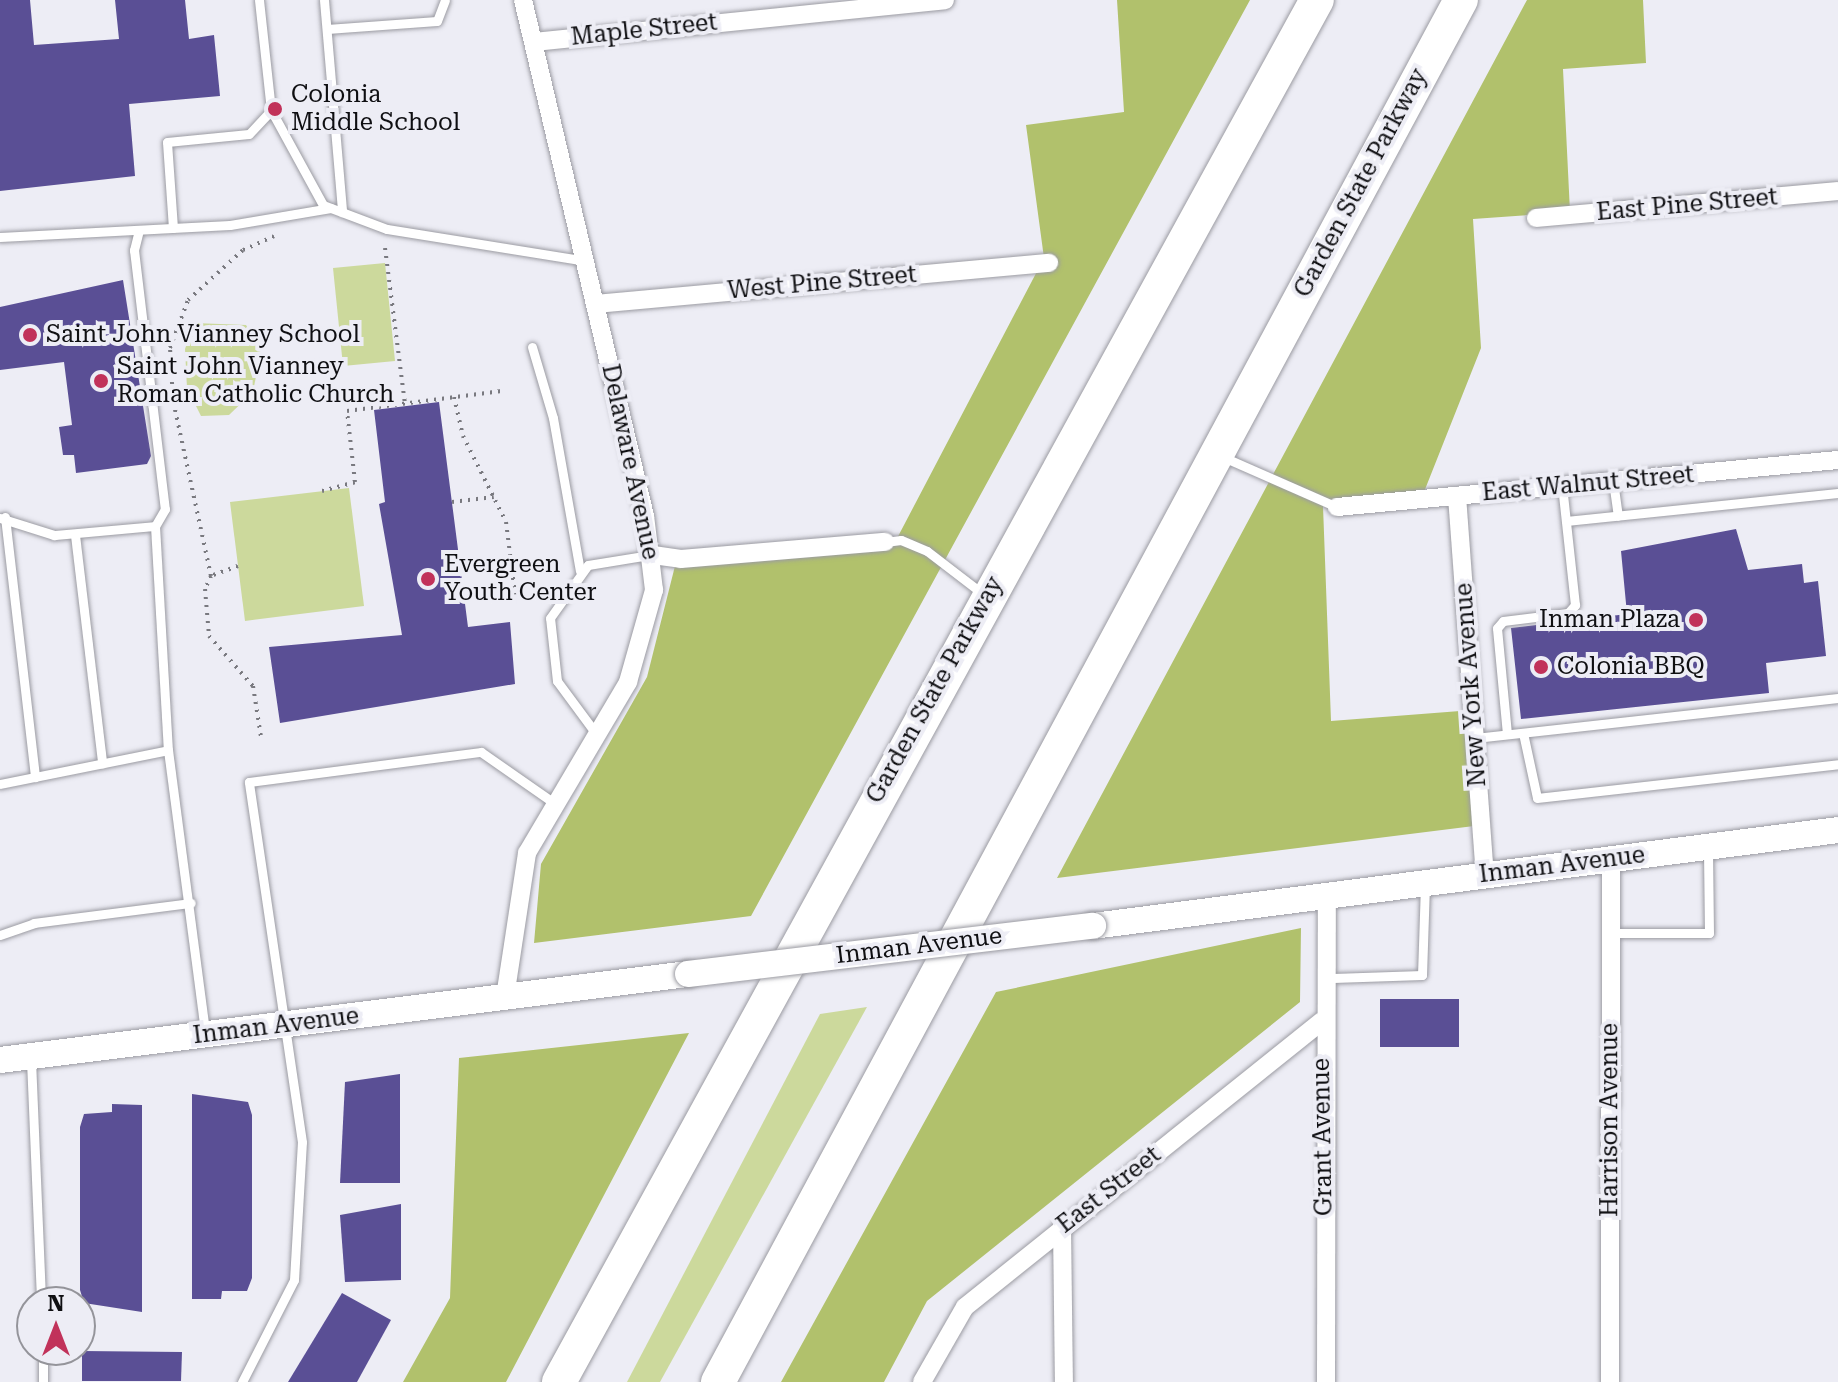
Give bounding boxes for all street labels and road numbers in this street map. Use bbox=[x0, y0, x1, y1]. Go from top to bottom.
street label: Maple Street bbox=[569, 8, 719, 52]
street label: Garden State Parkway bbox=[1288, 64, 1434, 302]
street label: East Pine Street bbox=[1595, 183, 1779, 227]
street label: West Pine Street bbox=[726, 260, 918, 306]
street label: Delaware Avenue bbox=[595, 362, 665, 562]
street label: East Walnut Street bbox=[1481, 460, 1695, 508]
street label: Garden State Parkway bbox=[861, 572, 1009, 808]
street label: New York Avenue bbox=[1450, 582, 1492, 788]
street label: Inman Avenue bbox=[1477, 841, 1647, 889]
street label: Inman Avenue bbox=[834, 922, 1004, 970]
street label: Inman Avenue bbox=[191, 1002, 361, 1050]
street label: Harrison Avenue bbox=[1596, 1023, 1624, 1217]
street label: Grant Avenue bbox=[1307, 1058, 1339, 1216]
street label: East Street bbox=[1051, 1141, 1167, 1239]

